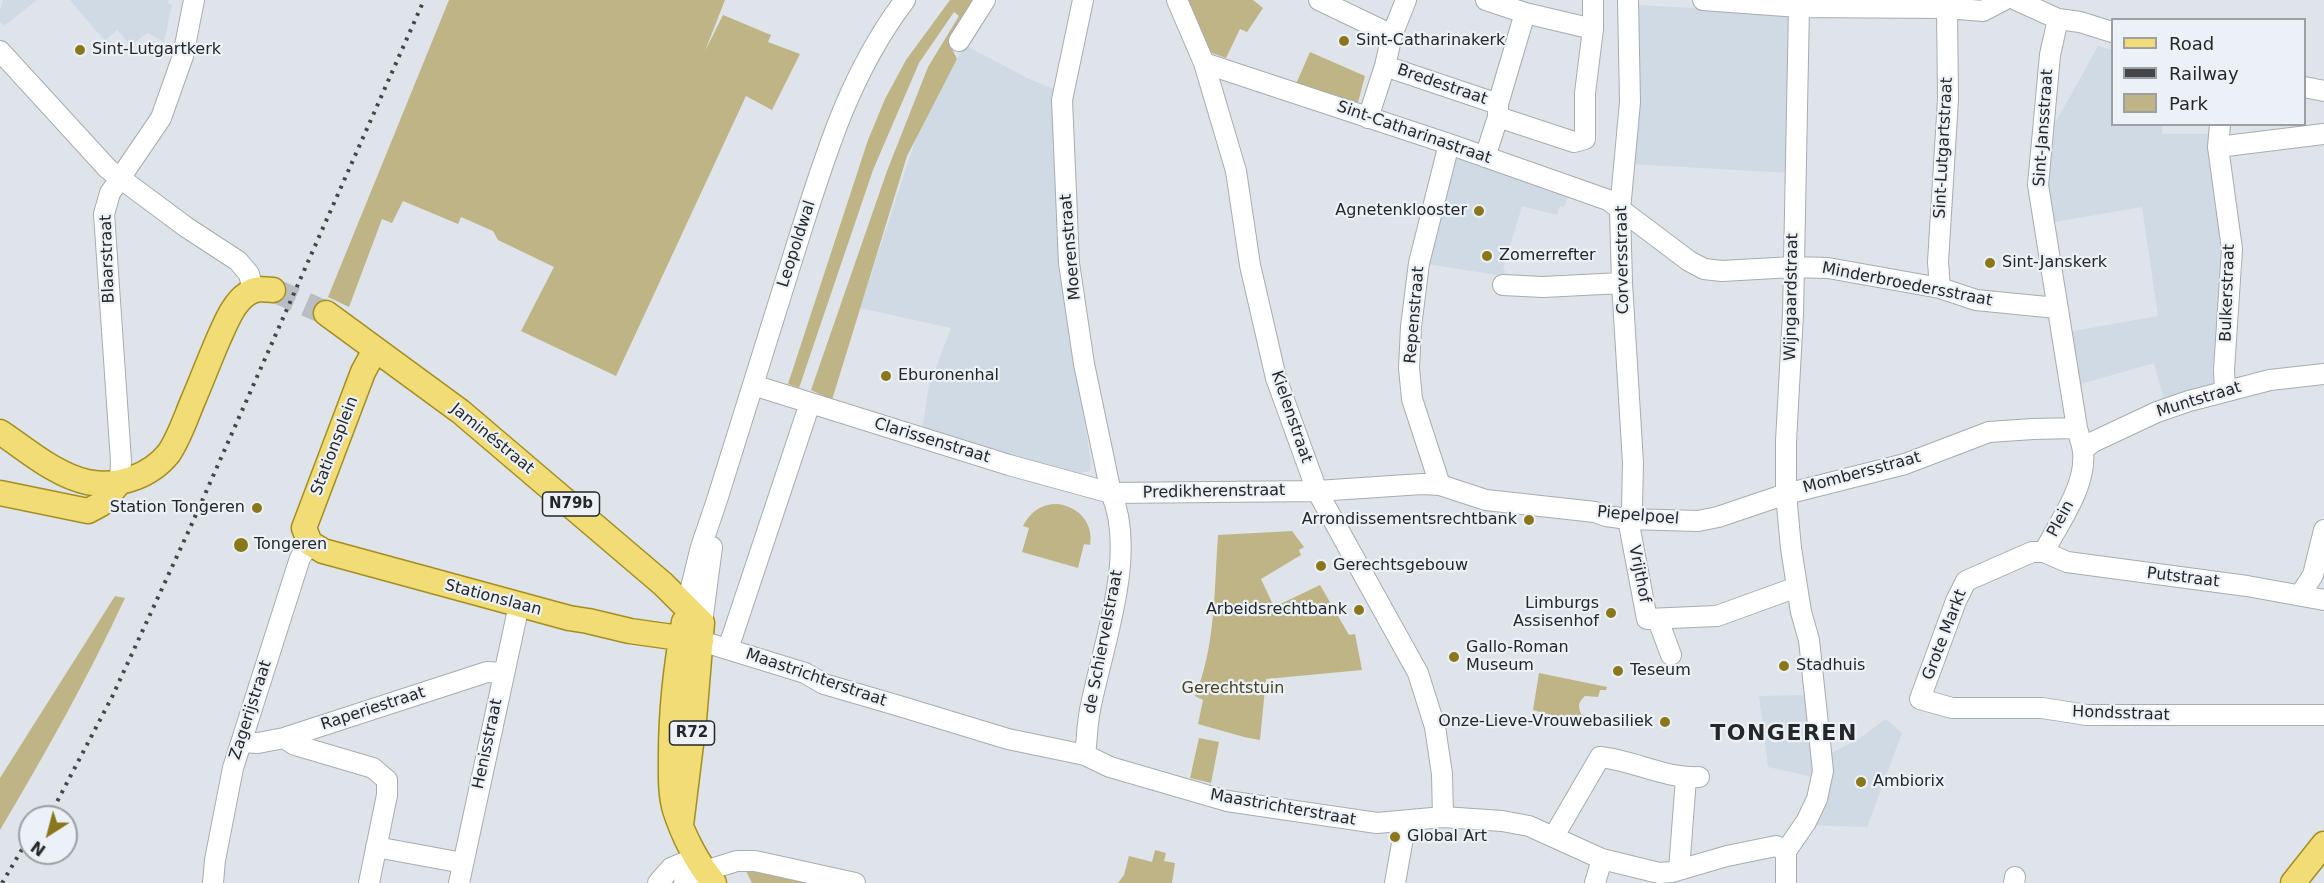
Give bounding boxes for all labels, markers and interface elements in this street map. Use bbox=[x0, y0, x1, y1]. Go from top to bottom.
legend bbox=[2111, 18, 2306, 126]
place label: Sint-Catharinakerk bbox=[1356, 31, 1505, 51]
text: Road bbox=[2169, 33, 2214, 54]
marker: Sint-Catharinakerk bbox=[1337, 34, 1351, 48]
place label: Sint-Lutgartkerk bbox=[92, 40, 221, 60]
marker: Sint-Lutgartkerk bbox=[73, 43, 87, 57]
street label: Bredestraat bbox=[1394, 61, 1490, 109]
text: Railway bbox=[2169, 63, 2239, 84]
street label: Sint-Jansstraat bbox=[2030, 69, 2058, 187]
street label: Sint-Lutgartstraat bbox=[1931, 77, 1957, 219]
text: Park bbox=[2169, 93, 2208, 114]
street label: Sint-Catharinastraat bbox=[1334, 98, 1494, 168]
street label: Moerenstraat bbox=[1057, 193, 1085, 301]
street label: Leopoldwal bbox=[774, 198, 820, 290]
place label: Agnetenklooster bbox=[1335, 201, 1467, 221]
marker: Agnetenklooster bbox=[1472, 204, 1486, 218]
street label: Corversstraat bbox=[1612, 205, 1634, 315]
street label: Blaarstraat bbox=[97, 214, 119, 304]
street label: Wijngaardstraat bbox=[1781, 233, 1803, 361]
street label: Bulkerstraat bbox=[2217, 244, 2239, 342]
place label: Zomerrefter bbox=[1499, 246, 1596, 266]
marker: Zomerrefter bbox=[1480, 249, 1494, 263]
place label: Sint-Janskerk bbox=[2002, 253, 2107, 273]
marker: Sint-Janskerk bbox=[1983, 256, 1997, 270]
street label: Minderbroedersstraat bbox=[1820, 259, 1994, 311]
street label: Repenstraat bbox=[1401, 266, 1429, 364]
place label: Eburonenhal bbox=[898, 366, 999, 386]
street label: Kielenstraat bbox=[1266, 368, 1316, 466]
marker: Eburonenhal bbox=[879, 369, 893, 383]
street label: Muntstraat bbox=[2154, 378, 2244, 422]
street label: Stationsplein bbox=[307, 394, 363, 498]
street label: Jaminéstraat bbox=[446, 400, 538, 478]
street label: Clarissenstraat bbox=[872, 414, 992, 468]
street label: Mombersstraat bbox=[1801, 448, 1923, 498]
street label: Predikherenstraat bbox=[1143, 481, 1285, 503]
road number: N79b bbox=[542, 492, 600, 516]
street label: Plein bbox=[2043, 497, 2079, 541]
place label: Station Tongeren bbox=[110, 498, 245, 518]
marker: Station Tongeren bbox=[250, 501, 264, 515]
street label: Piepelpoel bbox=[1596, 503, 1680, 529]
place label: Arrondissementsrechtbank bbox=[1302, 510, 1517, 530]
marker: Arrondissementsrechtbank bbox=[1522, 513, 1536, 527]
place label: Tongeren bbox=[254, 535, 327, 555]
marker: Tongeren bbox=[232, 536, 250, 554]
street label: Vrijthof bbox=[1624, 544, 1654, 604]
place label: Gerechtsgebouw bbox=[1333, 556, 1468, 576]
marker: Gerechtsgebouw bbox=[1314, 559, 1328, 573]
street label: Putstraat bbox=[2146, 564, 2220, 592]
street label: de Schiervelstraat bbox=[1081, 569, 1127, 715]
street label: Stationslaan bbox=[443, 576, 543, 620]
street label: Grote Markt bbox=[1919, 587, 1971, 683]
place label: Limburgs Assisenhof bbox=[1513, 594, 1599, 632]
place label: Arbeidsrechtbank bbox=[1206, 600, 1347, 620]
marker: Arbeidsrechtbank bbox=[1352, 603, 1366, 617]
marker: Limburgs Assisenhof bbox=[1604, 606, 1618, 620]
place label: Gallo-Roman Museum bbox=[1466, 638, 1569, 676]
street label: Maastrichterstraat bbox=[743, 645, 889, 711]
marker: Gallo-Roman Museum bbox=[1447, 650, 1461, 664]
place label: Stadhuis bbox=[1796, 656, 1865, 676]
street label: Zagerijstraat bbox=[226, 658, 276, 762]
marker: Stadhuis bbox=[1777, 659, 1791, 673]
place label: Teseum bbox=[1630, 661, 1691, 681]
marker: Teseum bbox=[1611, 664, 1625, 678]
park label: Gerechtstuin bbox=[1182, 679, 1284, 699]
street label: Raperiestraat bbox=[318, 683, 428, 735]
street label: Henisstraat bbox=[469, 697, 507, 791]
street label: Hondsstraat bbox=[2072, 703, 2170, 725]
place label: Onze-Lieve-Vrouwebasiliek bbox=[1438, 712, 1653, 732]
marker: Onze-Lieve-Vrouwebasiliek bbox=[1658, 715, 1672, 729]
road number: R72 bbox=[670, 721, 714, 745]
district label: TONGEREN bbox=[1710, 721, 1858, 747]
place label: Ambiorix bbox=[1873, 772, 1944, 792]
marker: Ambiorix bbox=[1854, 775, 1868, 789]
street label: Maastrichterstraat bbox=[1209, 786, 1357, 830]
north arrow bbox=[18, 805, 78, 865]
place label: Global Art bbox=[1407, 827, 1487, 847]
marker: Global Art bbox=[1388, 830, 1402, 844]
text: N bbox=[27, 837, 49, 860]

